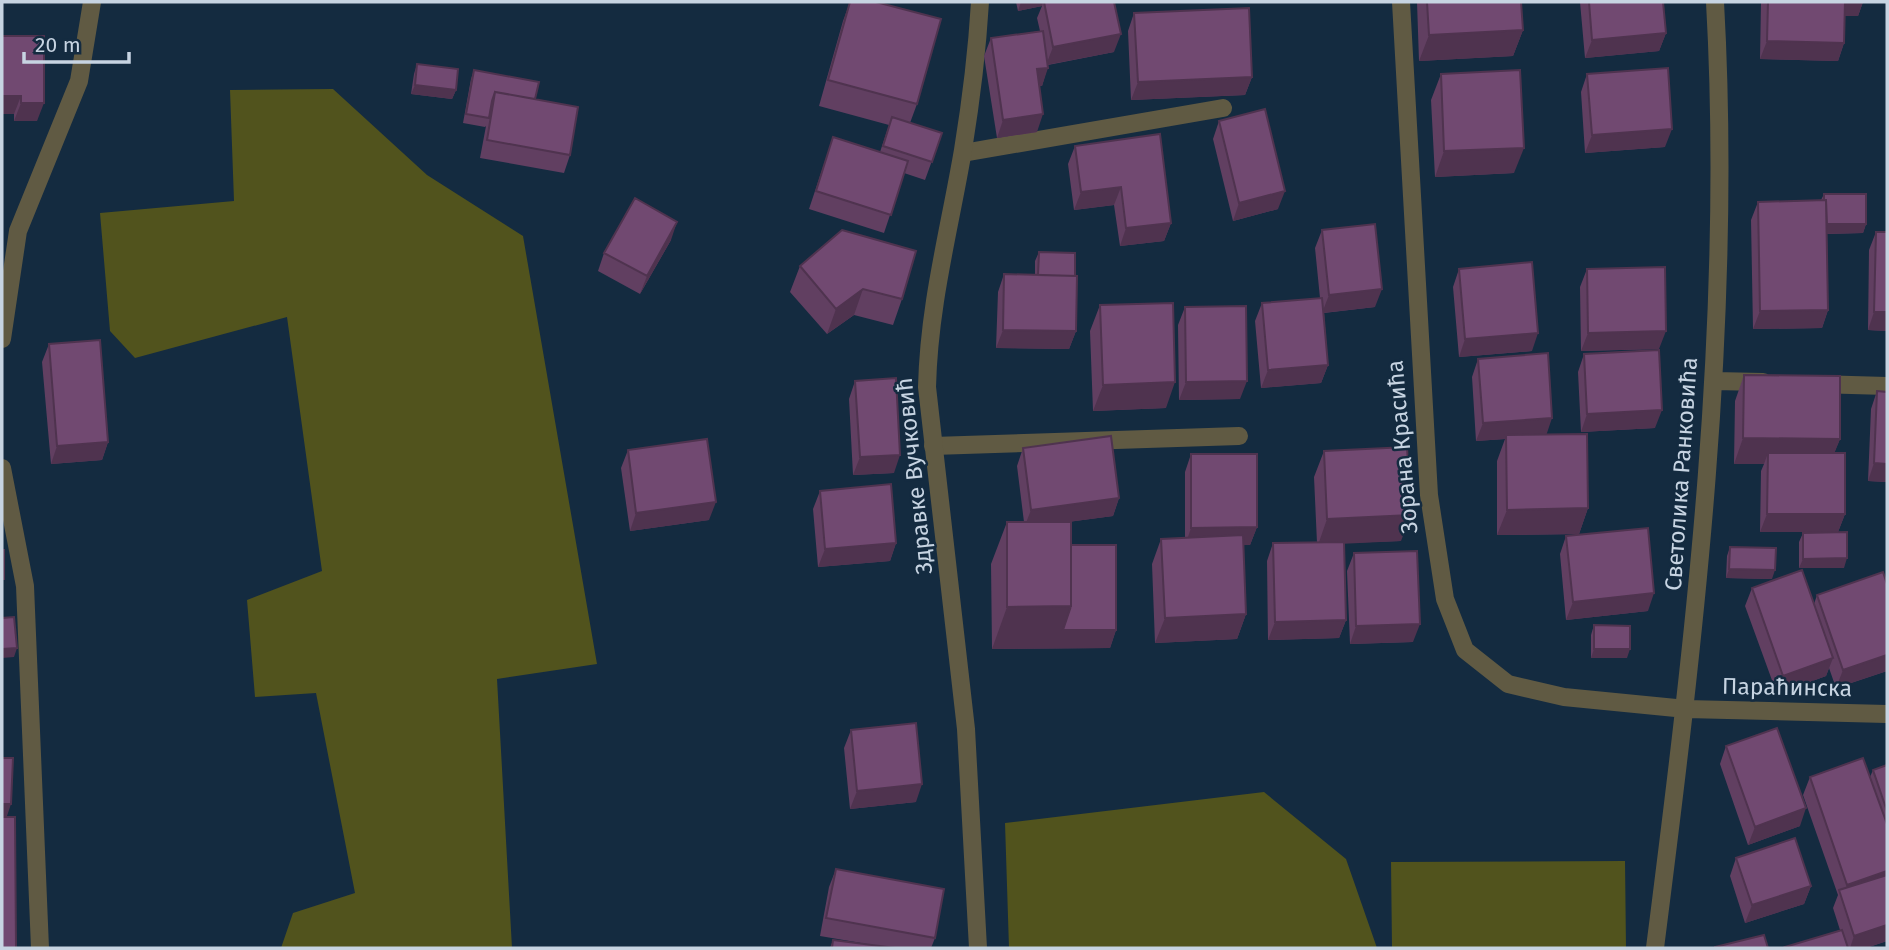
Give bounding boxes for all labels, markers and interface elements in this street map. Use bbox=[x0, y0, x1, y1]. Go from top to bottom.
scale bar bbox=[24, 21, 130, 65]
text: 20 m bbox=[35, 32, 81, 58]
street label: Светолика Ранковића bbox=[1659, 356, 1703, 592]
street label: Зорана Красића bbox=[1380, 359, 1424, 535]
street label: Здравке Вучковић bbox=[890, 376, 938, 576]
street label: Параћинска bbox=[1722, 672, 1852, 702]

